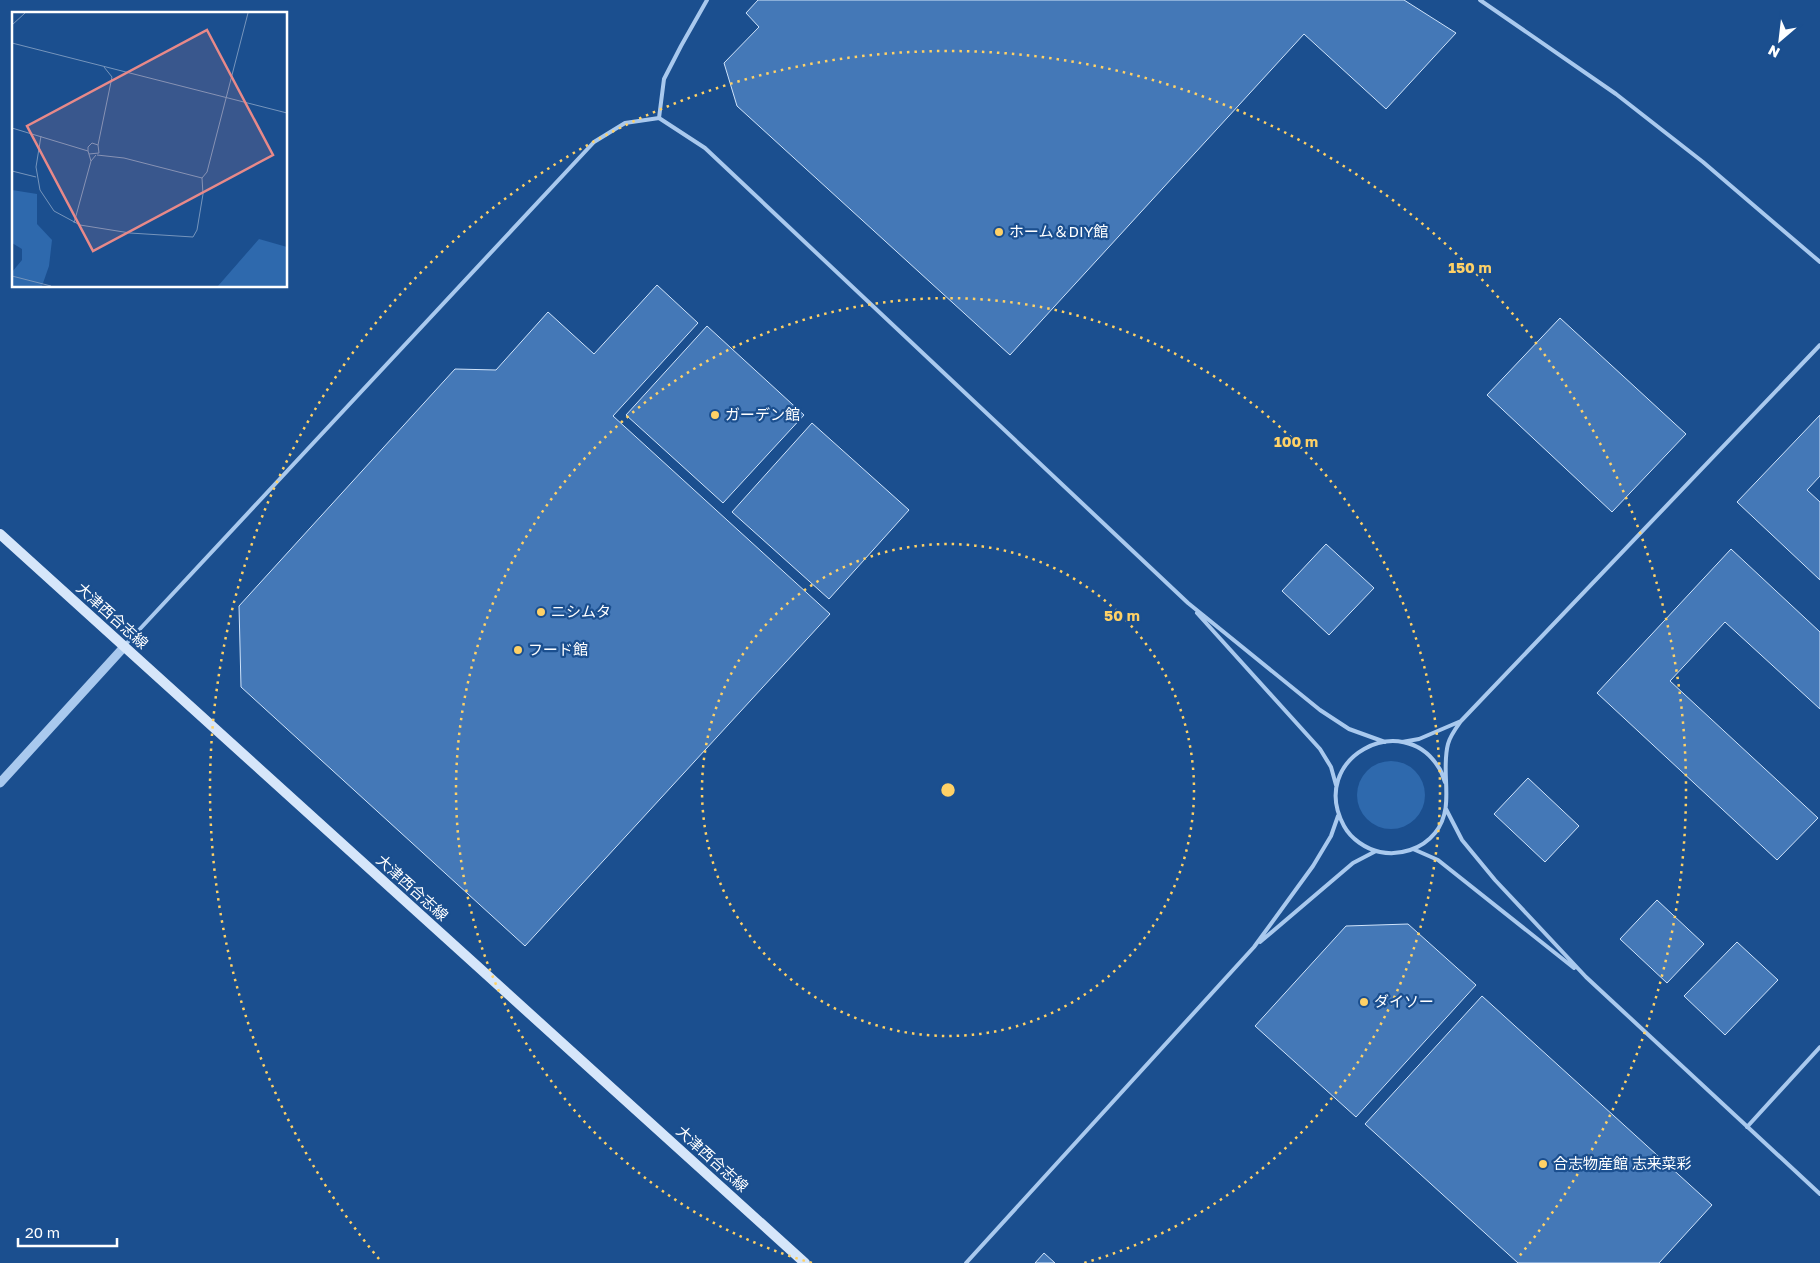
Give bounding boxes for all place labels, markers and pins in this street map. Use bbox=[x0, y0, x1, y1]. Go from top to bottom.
place label: ホーム＆DIY館 bbox=[1009, 222, 1108, 240]
marker: ホーム＆DIY館 bbox=[993, 226, 1005, 238]
place label: ガーデン館 bbox=[725, 405, 800, 423]
marker: ガーデン館 bbox=[709, 409, 721, 421]
place label: ニシムタ bbox=[551, 602, 611, 620]
marker: ニシムタ bbox=[535, 606, 547, 618]
place label: フード館 bbox=[528, 640, 588, 658]
marker: フード館 bbox=[512, 644, 524, 656]
centre of rings bbox=[939, 781, 957, 799]
place label: ダイソー bbox=[1374, 992, 1434, 1010]
marker: ダイソー bbox=[1358, 996, 1370, 1008]
place label: 合志物産館 志来菜彩 bbox=[1553, 1154, 1692, 1172]
marker: 合志物産館 志来菜彩 bbox=[1537, 1158, 1549, 1170]

